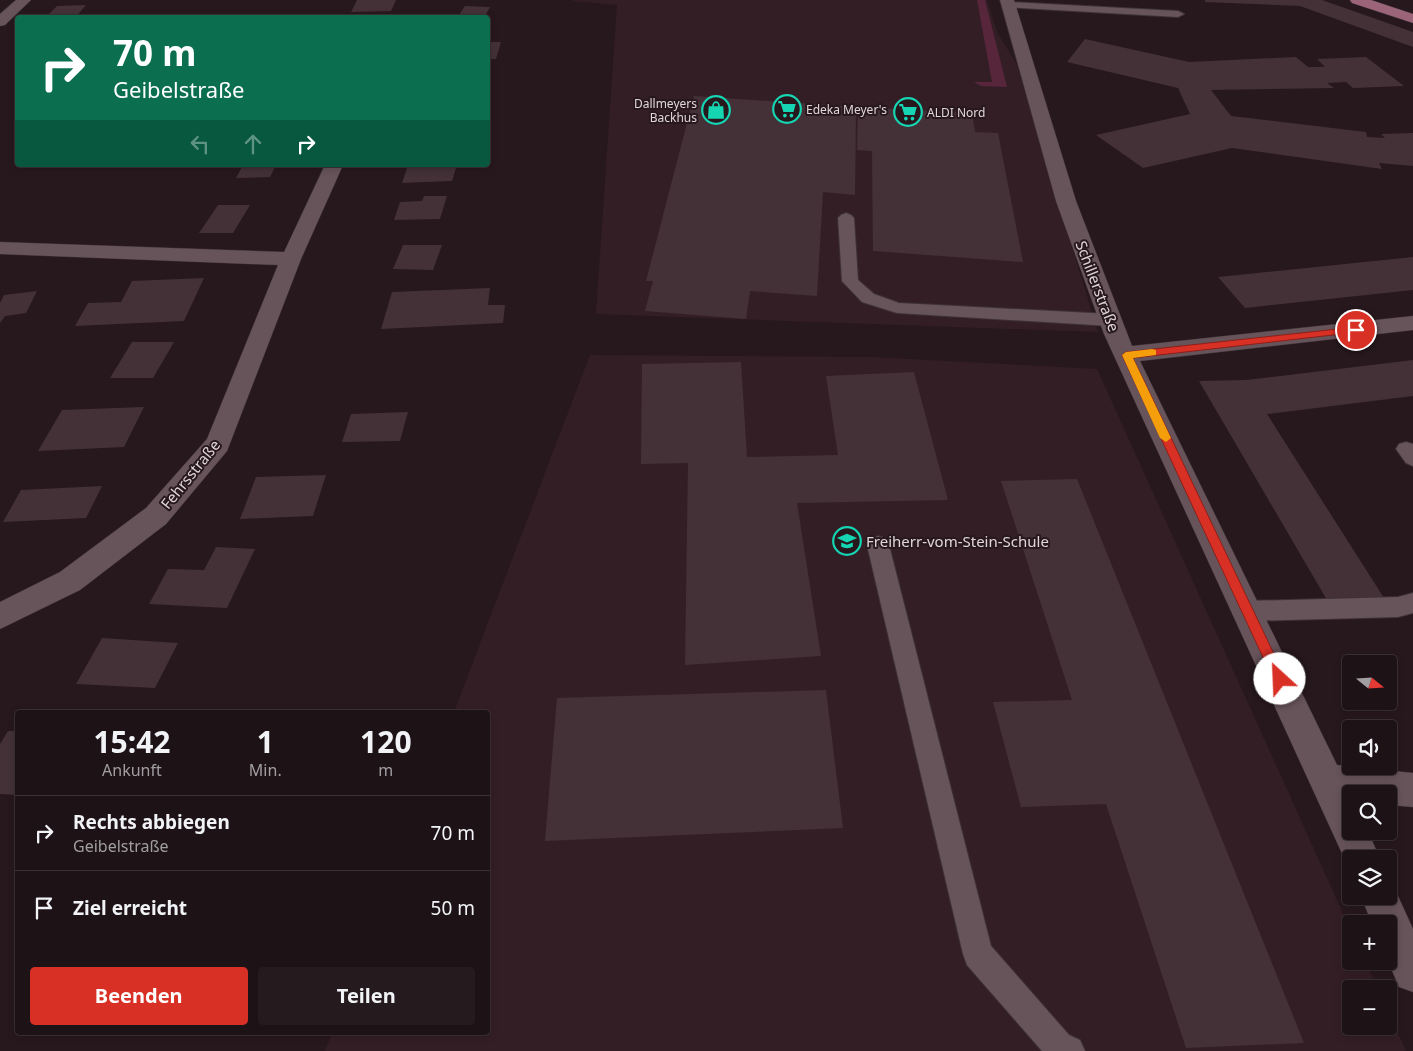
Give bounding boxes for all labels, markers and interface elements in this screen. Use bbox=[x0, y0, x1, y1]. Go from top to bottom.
text: 70 m bbox=[113, 29, 196, 76]
icon: right bbox=[30, 35, 95, 100]
text: Geibelstraße bbox=[113, 74, 244, 104]
supermarket icon: Edeka Meyer's bbox=[772, 94, 802, 124]
place label: Dallmeyers Backhus bbox=[634, 95, 697, 126]
shop icon: Dallmeyers Backhus bbox=[701, 95, 731, 125]
supermarket icon: ALDI Nord bbox=[893, 97, 923, 127]
place label: Edeka Meyer's bbox=[806, 101, 887, 118]
place label: ALDI Nord bbox=[927, 104, 985, 121]
icon: left bbox=[186, 130, 214, 158]
icon: ahead bbox=[239, 130, 267, 158]
icon: right bbox=[292, 130, 320, 158]
street label: Schillerstraße bbox=[1071, 238, 1125, 334]
pin bbox=[1335, 309, 1377, 351]
icon: arrive bbox=[1342, 316, 1370, 344]
street label: Fehrsstraße bbox=[156, 435, 224, 513]
school or university icon: Freiherr-vom-Stein-Schule bbox=[832, 526, 862, 556]
place label: Freiherr-vom-Stein-Schule bbox=[866, 531, 1049, 551]
position arrow bbox=[1253, 652, 1305, 704]
north arrow bbox=[1342, 655, 1398, 710]
map controls bbox=[1342, 655, 1397, 1035]
button: sound bbox=[1342, 720, 1397, 775]
text: 15:42 bbox=[93, 721, 170, 762]
text: 1 bbox=[257, 721, 274, 762]
text: 120 bbox=[360, 721, 412, 762]
text: Ankunft bbox=[102, 759, 162, 781]
text: Min. bbox=[249, 759, 282, 781]
text: m bbox=[378, 759, 393, 781]
button: search bbox=[1342, 785, 1397, 840]
text: Rechts abbiegen bbox=[73, 809, 230, 835]
icon: right bbox=[30, 819, 58, 847]
text: 70 m bbox=[431, 820, 475, 846]
text: Geibelstraße bbox=[73, 835, 169, 857]
button: layers bbox=[1342, 850, 1397, 905]
icon: arrive bbox=[30, 894, 58, 922]
text: Ziel erreicht bbox=[73, 895, 187, 921]
text: 50 m bbox=[431, 895, 475, 921]
button: + bbox=[1342, 915, 1397, 970]
button: Beenden bbox=[30, 967, 248, 1025]
button: Teilen bbox=[258, 967, 475, 1025]
button: − bbox=[1342, 980, 1397, 1035]

